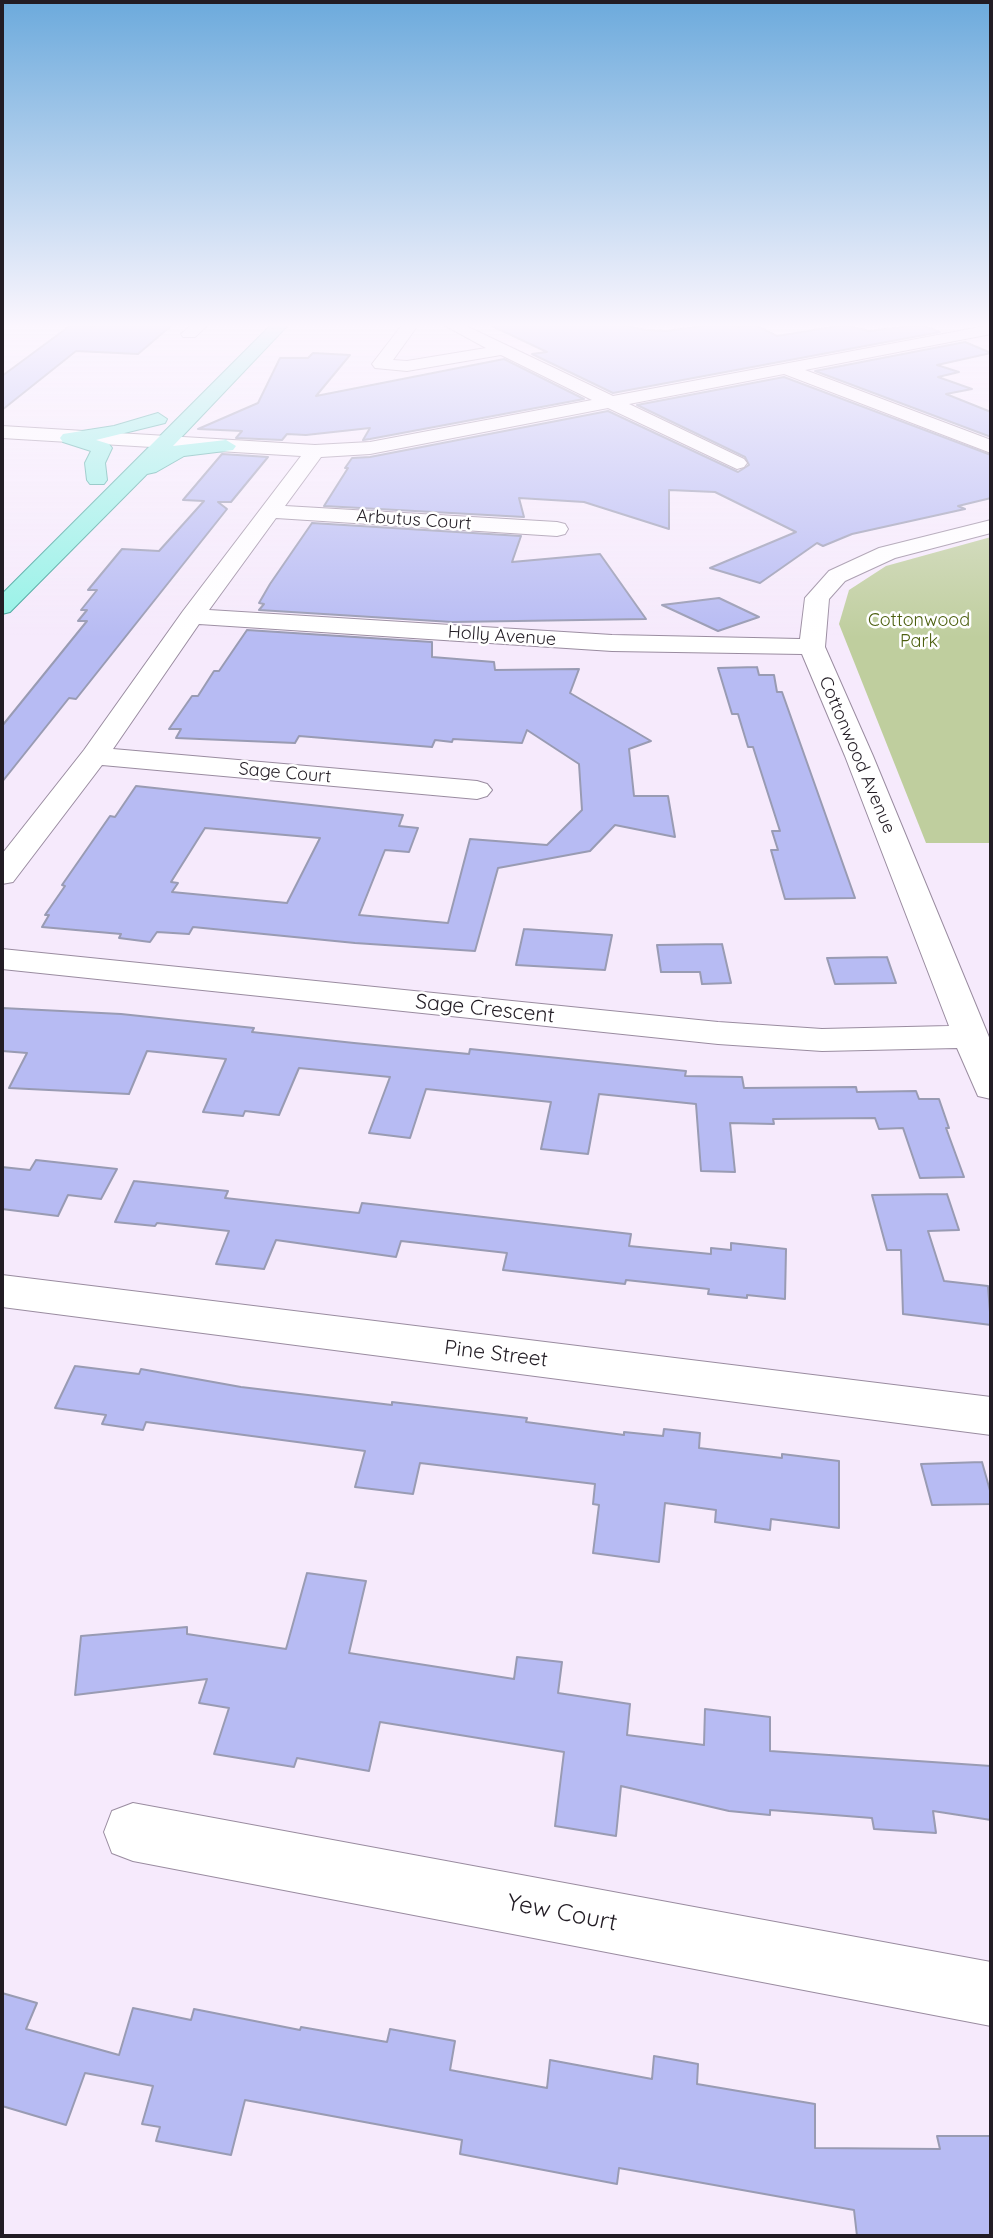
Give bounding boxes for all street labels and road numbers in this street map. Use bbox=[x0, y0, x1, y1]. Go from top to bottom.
street label: Arbutus Court bbox=[356, 505, 472, 535]
street label: Holly Avenue bbox=[447, 621, 557, 651]
street label: Cottonwood Avenue bbox=[814, 673, 900, 837]
street label: Sage Court bbox=[238, 758, 332, 788]
street label: Sage Crescent bbox=[414, 989, 556, 1029]
street label: Pine Street bbox=[443, 1335, 549, 1373]
street label: Yew Court bbox=[504, 1888, 620, 1938]

